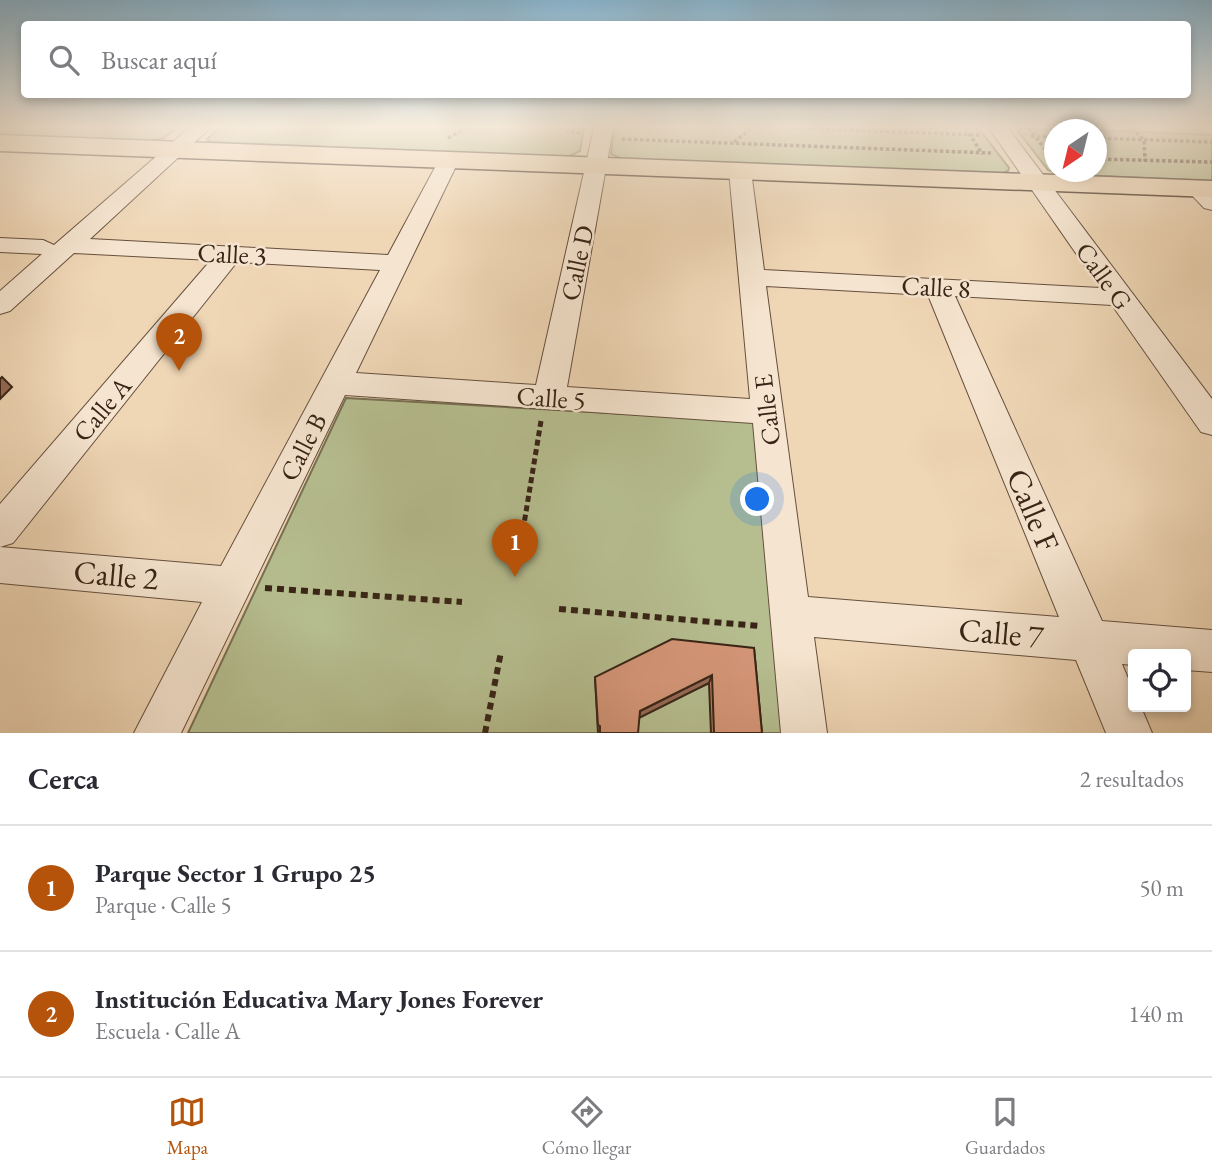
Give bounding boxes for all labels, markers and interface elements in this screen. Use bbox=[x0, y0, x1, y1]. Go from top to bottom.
search box bbox=[21, 21, 1191, 98]
icon: search bbox=[45, 41, 83, 79]
text: Buscar aquí bbox=[101, 43, 217, 77]
north arrow bbox=[1044, 119, 1107, 182]
street label: Calle D bbox=[552, 222, 602, 304]
street label: Calle 3 bbox=[197, 235, 267, 273]
street label: Calle G bbox=[1068, 235, 1140, 317]
street label: Calle 8 bbox=[901, 268, 971, 306]
pin: 2 bbox=[156, 313, 202, 371]
street label: Calle A bbox=[65, 369, 140, 449]
street label: Calle E bbox=[746, 372, 788, 447]
street label: Calle 5 bbox=[515, 379, 587, 417]
street label: Calle B bbox=[272, 407, 334, 487]
street label: Calle F bbox=[997, 462, 1069, 558]
your location bbox=[740, 482, 774, 516]
pin: 1 bbox=[492, 519, 538, 577]
street label: Calle 2 bbox=[72, 550, 161, 600]
street label: Calle 7 bbox=[957, 608, 1046, 658]
map controls bbox=[1128, 649, 1191, 712]
button: locate bbox=[1128, 649, 1191, 712]
text: Cerca bbox=[28, 759, 99, 798]
text: 2 resultados bbox=[1080, 764, 1184, 794]
text: Parque Sector 1 Grupo 25 bbox=[95, 856, 376, 890]
text: 1 bbox=[45, 873, 57, 903]
text: 50 m bbox=[1139, 873, 1184, 903]
text: Parque · Calle 5 bbox=[95, 890, 231, 920]
text: Institución Educativa Mary Jones Forever bbox=[95, 982, 543, 1016]
text: 2 bbox=[45, 999, 57, 1029]
text: 140 m bbox=[1128, 999, 1184, 1029]
text: Escuela · Calle A bbox=[95, 1016, 240, 1046]
tab: Mapa bbox=[167, 1093, 208, 1160]
tab: Cómo llegar bbox=[542, 1093, 631, 1160]
tab: Guardados bbox=[965, 1093, 1045, 1160]

